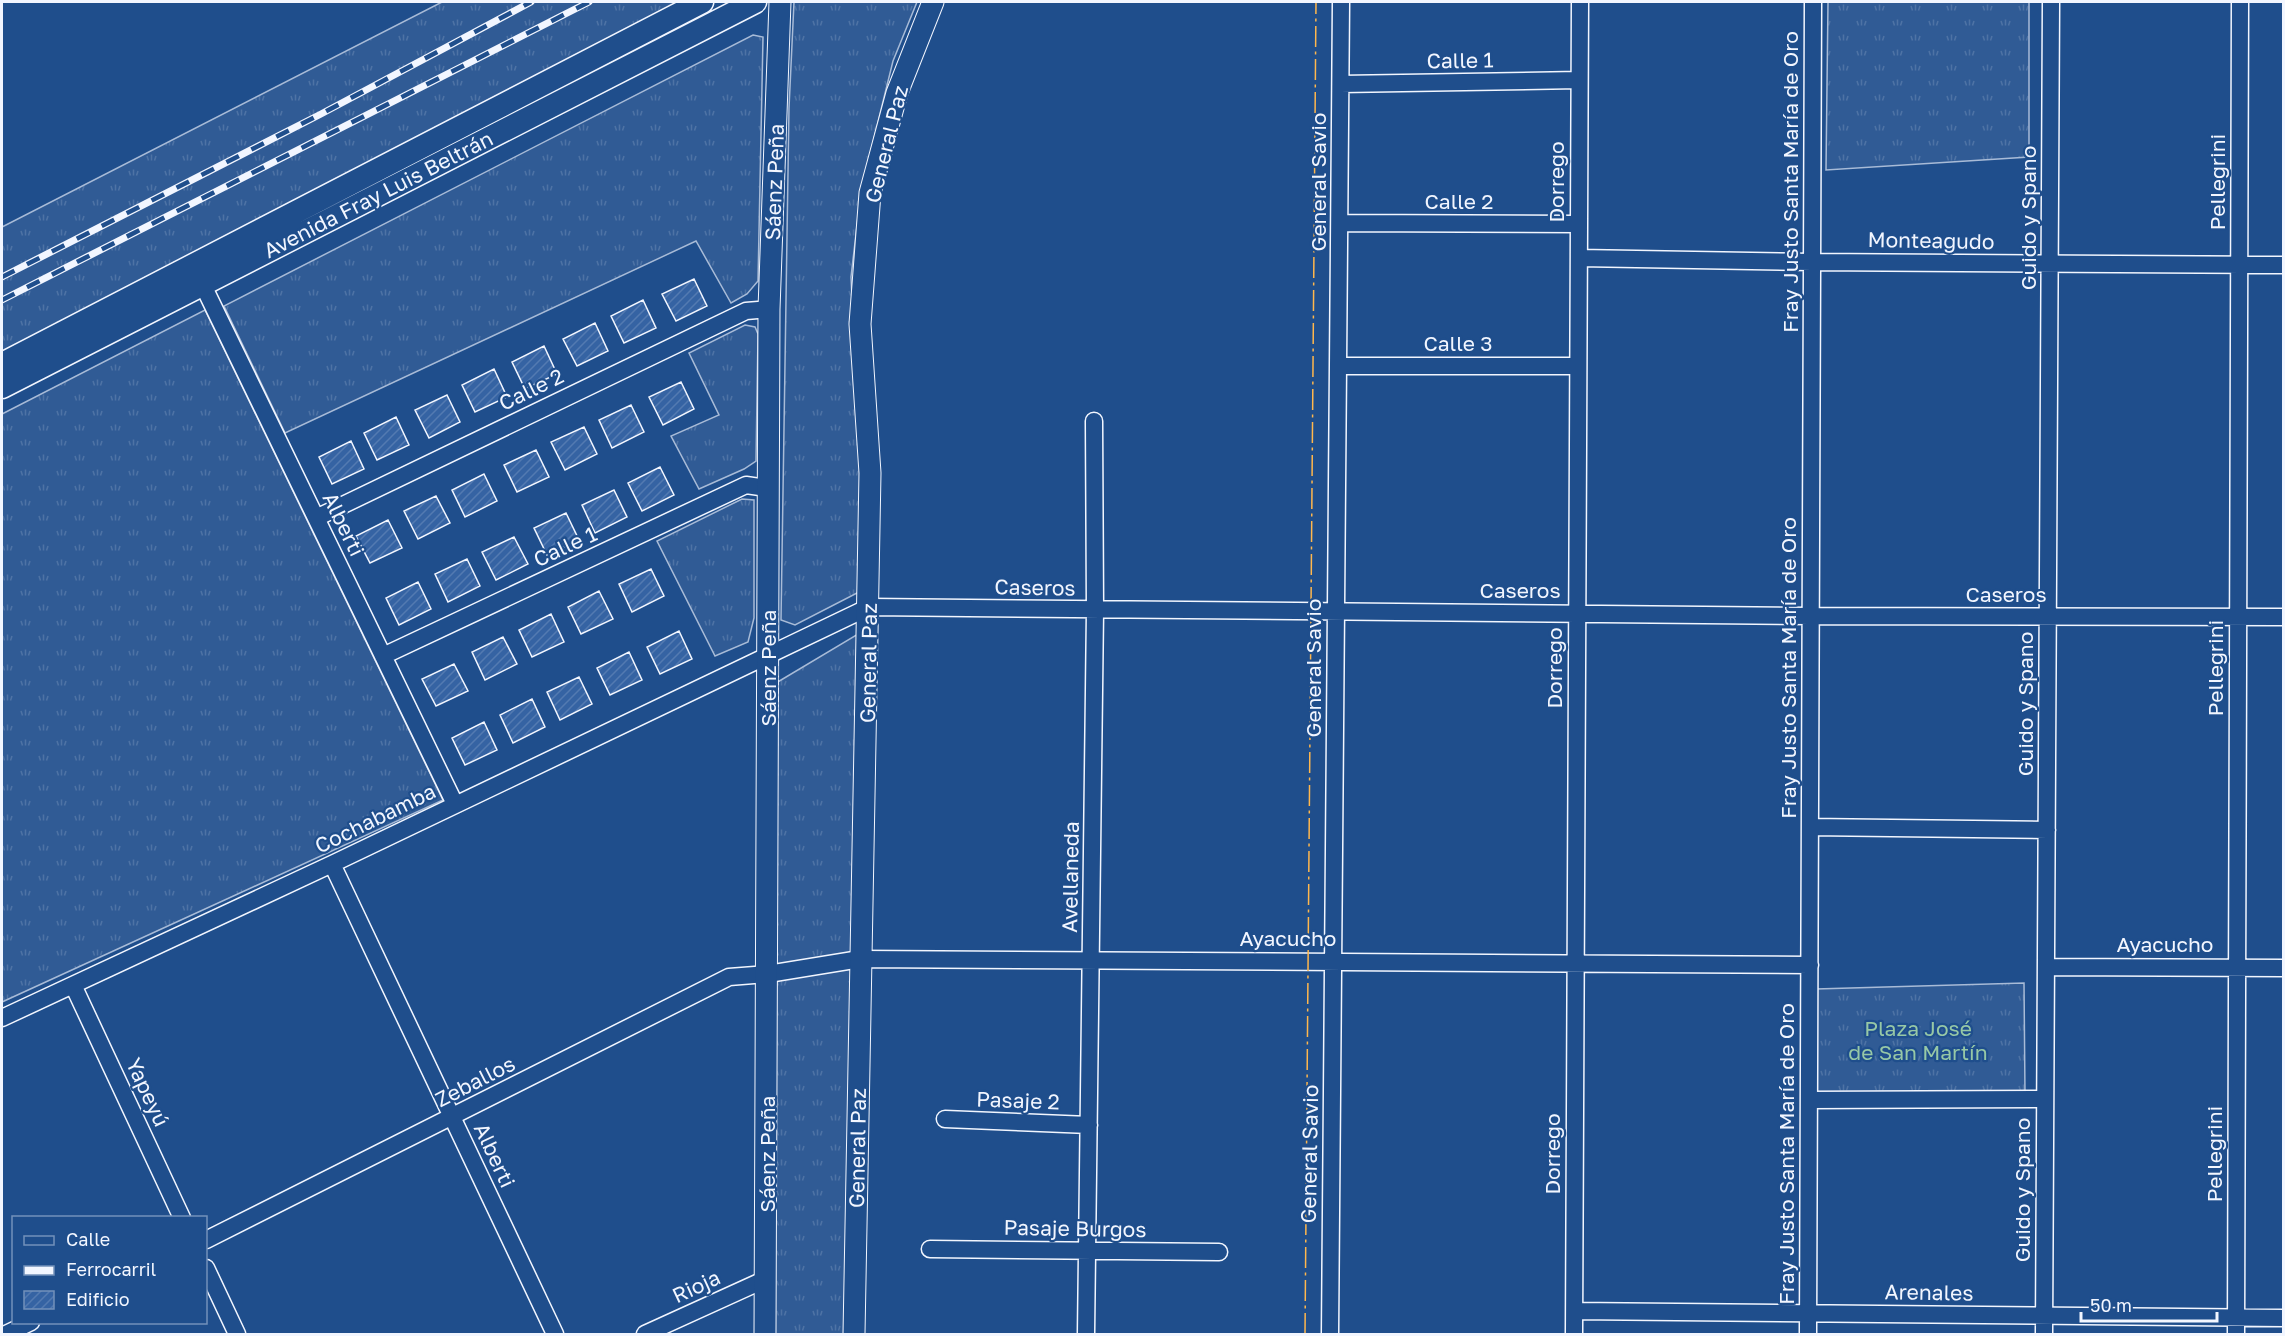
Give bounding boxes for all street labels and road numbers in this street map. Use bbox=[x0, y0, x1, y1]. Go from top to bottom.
street label: Fray Justo Santa María de Oro bbox=[1777, 31, 1803, 333]
street label: Calle 1 bbox=[1426, 46, 1494, 74]
street label: General Paz bbox=[859, 83, 913, 205]
street label: General Savio bbox=[1305, 113, 1331, 251]
street label: Sáenz Peña bbox=[759, 123, 789, 241]
street label: Avenida Fray Luis Beltrán bbox=[259, 125, 497, 263]
street label: Pellegrini bbox=[2204, 134, 2230, 230]
street label: Dorrego bbox=[1543, 141, 1569, 223]
street label: Guido y Spano bbox=[2015, 146, 2041, 290]
street label: Calle 2 bbox=[1425, 188, 1494, 214]
street label: Monteagudo bbox=[1867, 226, 1995, 254]
street label: Calle 3 bbox=[1423, 330, 1493, 356]
street label: Calle 2 bbox=[494, 362, 568, 416]
street label: Alberti bbox=[317, 488, 371, 560]
street label: Fray Justo Santa María de Oro bbox=[1775, 517, 1801, 819]
street label: Calle 1 bbox=[529, 520, 601, 572]
street label: Caseros bbox=[994, 573, 1076, 601]
street label: Caseros bbox=[1479, 577, 1561, 603]
street label: Caseros bbox=[1965, 581, 2047, 607]
street label: General Savio bbox=[1300, 599, 1326, 737]
street label: General Paz bbox=[854, 603, 882, 723]
street label: Sáenz Peña bbox=[755, 610, 781, 726]
street label: Pellegrini bbox=[2202, 620, 2228, 716]
street label: Dorrego bbox=[1541, 627, 1567, 709]
street label: Guido y Spano bbox=[2012, 632, 2038, 776]
street label: Cochabamba bbox=[310, 778, 440, 858]
street label: Avellaneda bbox=[1056, 821, 1084, 933]
street label: Ayacucho bbox=[1240, 925, 1336, 951]
street label: Ayacucho bbox=[2117, 931, 2213, 957]
street label: Fray Justo Santa María de Oro bbox=[1773, 1003, 1799, 1305]
street label: Zeballos bbox=[431, 1050, 519, 1112]
street label: Yapeyú bbox=[121, 1054, 175, 1130]
street label: General Savio bbox=[1295, 1084, 1323, 1224]
street label: Pasaje 2 bbox=[976, 1086, 1060, 1114]
street label: General Paz bbox=[843, 1088, 871, 1208]
street label: Sáenz Peña bbox=[754, 1096, 780, 1212]
street label: Pellegrini bbox=[2201, 1106, 2227, 1202]
street label: Dorrego bbox=[1539, 1113, 1565, 1195]
street label: Guido y Spano bbox=[2009, 1118, 2035, 1262]
street label: Alberti bbox=[469, 1119, 521, 1191]
street label: Pasaje Burgos bbox=[1003, 1214, 1147, 1242]
street label: Rioja bbox=[668, 1264, 724, 1308]
street label: Arenales bbox=[1884, 1278, 1974, 1306]

